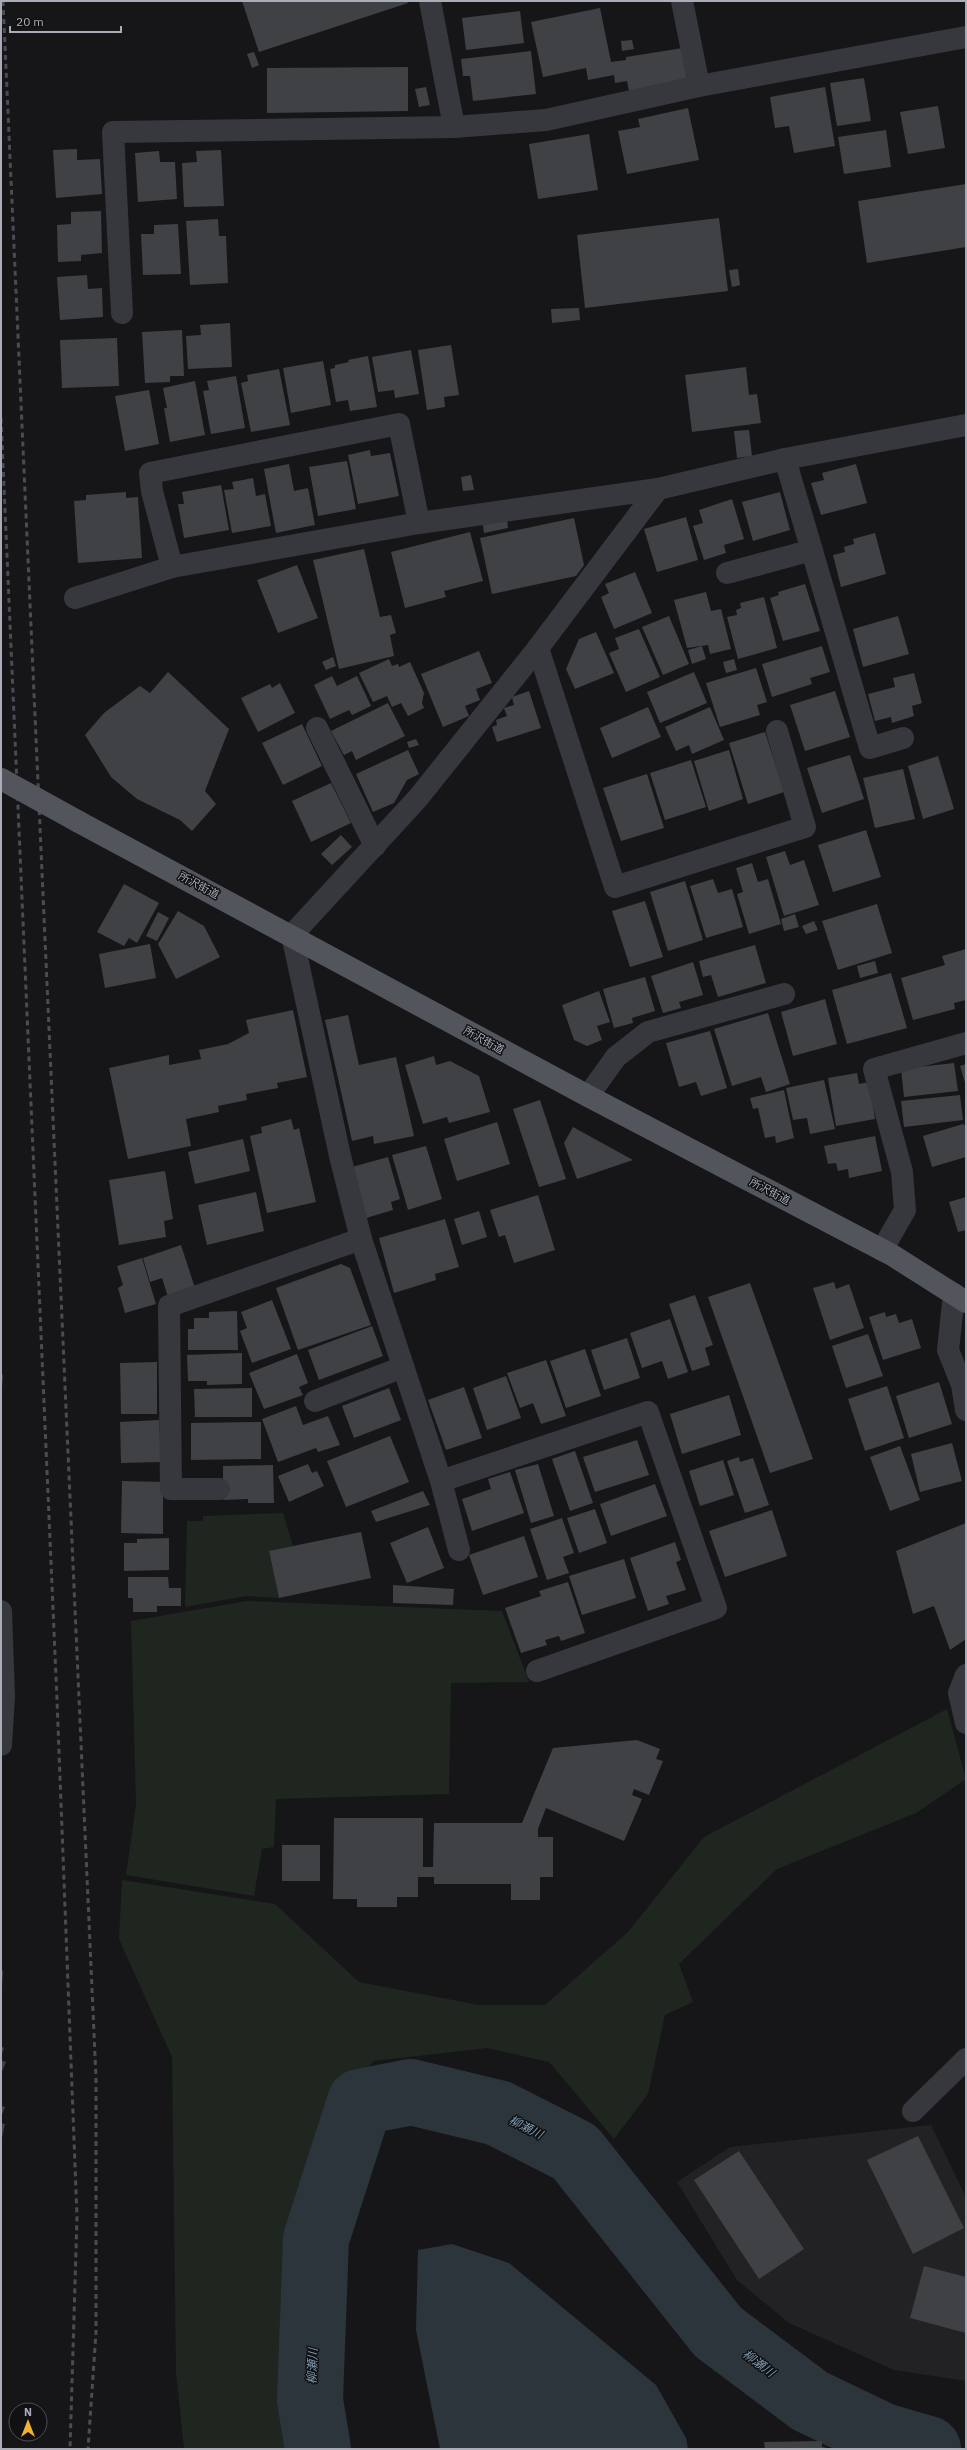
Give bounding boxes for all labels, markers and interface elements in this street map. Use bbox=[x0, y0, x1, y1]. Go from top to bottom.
scale bar bbox=[10, 8, 121, 34]
text: 20 m bbox=[16, 14, 44, 29]
street label: 所沢街道 bbox=[176, 868, 222, 902]
street label: 所沢街道 bbox=[461, 1023, 507, 1057]
street label: 所沢街道 bbox=[747, 1174, 793, 1208]
water label: 柳瀬川 bbox=[507, 2112, 547, 2143]
water label: 柳瀬川 bbox=[304, 2346, 320, 2384]
water label: 柳瀬川 bbox=[740, 2346, 779, 2381]
north arrow bbox=[8, 2402, 48, 2442]
text: N bbox=[24, 2405, 32, 2419]

